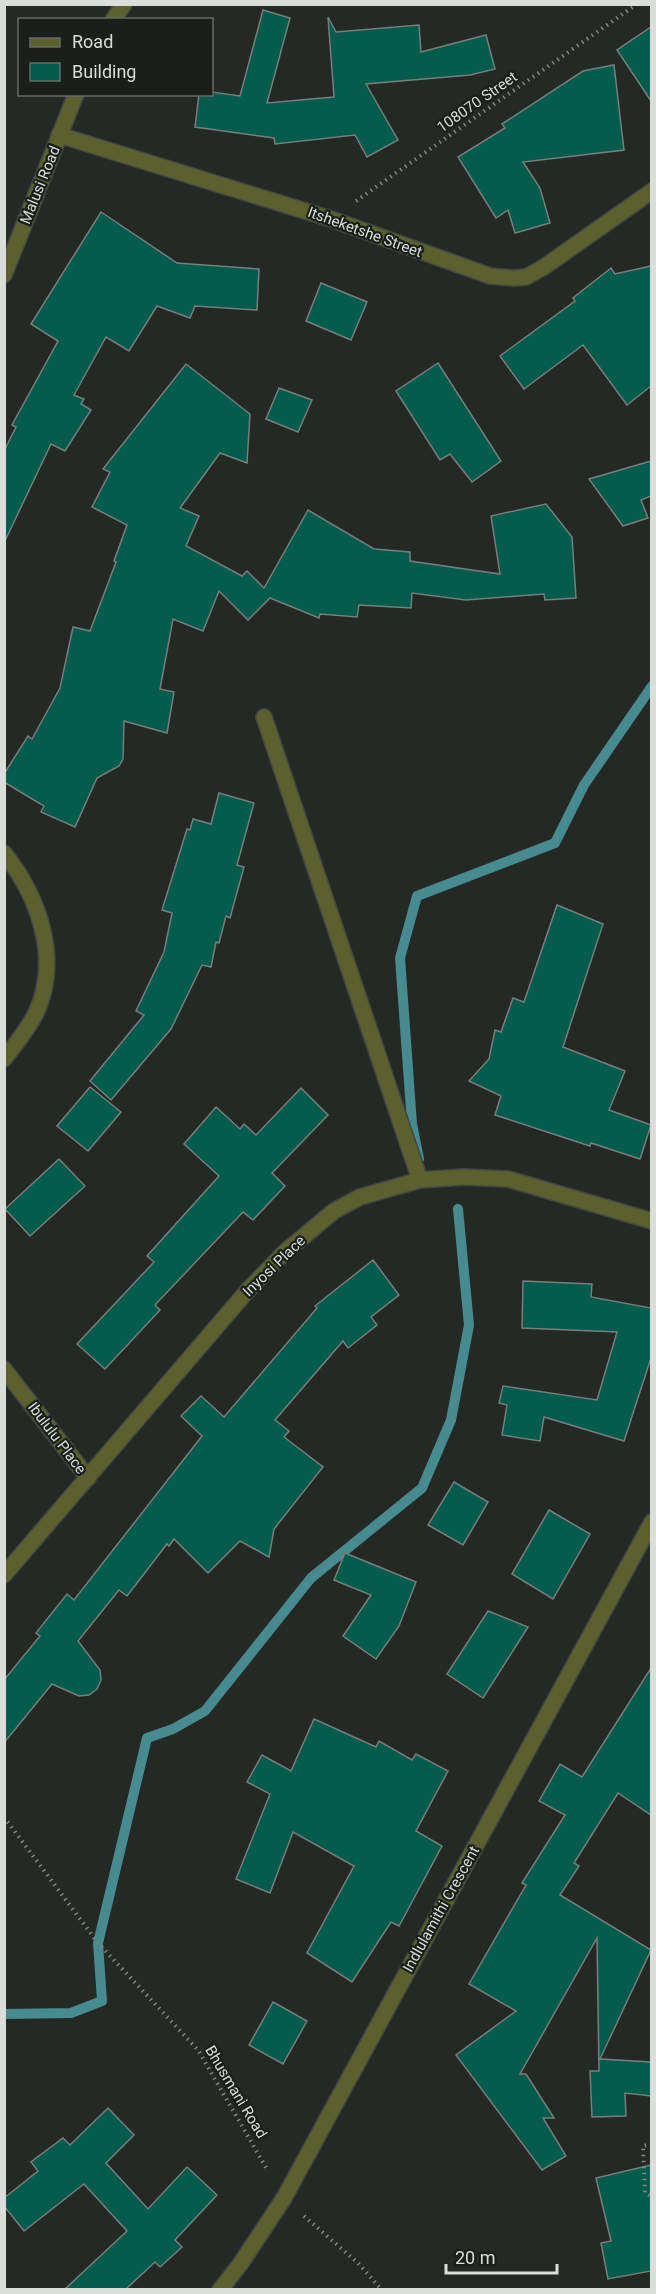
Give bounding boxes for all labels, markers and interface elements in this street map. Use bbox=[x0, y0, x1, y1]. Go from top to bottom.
legend bbox=[18, 18, 213, 96]
text: Road bbox=[72, 31, 113, 52]
text: Building bbox=[72, 61, 136, 82]
street label: 108070 Street bbox=[433, 68, 521, 136]
street label: Malusi Road bbox=[16, 143, 64, 227]
street label: Itsheketshe Street bbox=[305, 203, 425, 261]
street label: Inyosi Place bbox=[239, 1232, 309, 1300]
street label: Ibululu Place bbox=[24, 1398, 90, 1478]
street label: Indlulamithi Crescent bbox=[399, 1843, 483, 1975]
street label: Bhusmani Road bbox=[201, 2042, 271, 2142]
scale bar bbox=[446, 2237, 557, 2275]
text: 20 m bbox=[455, 2247, 495, 2268]

